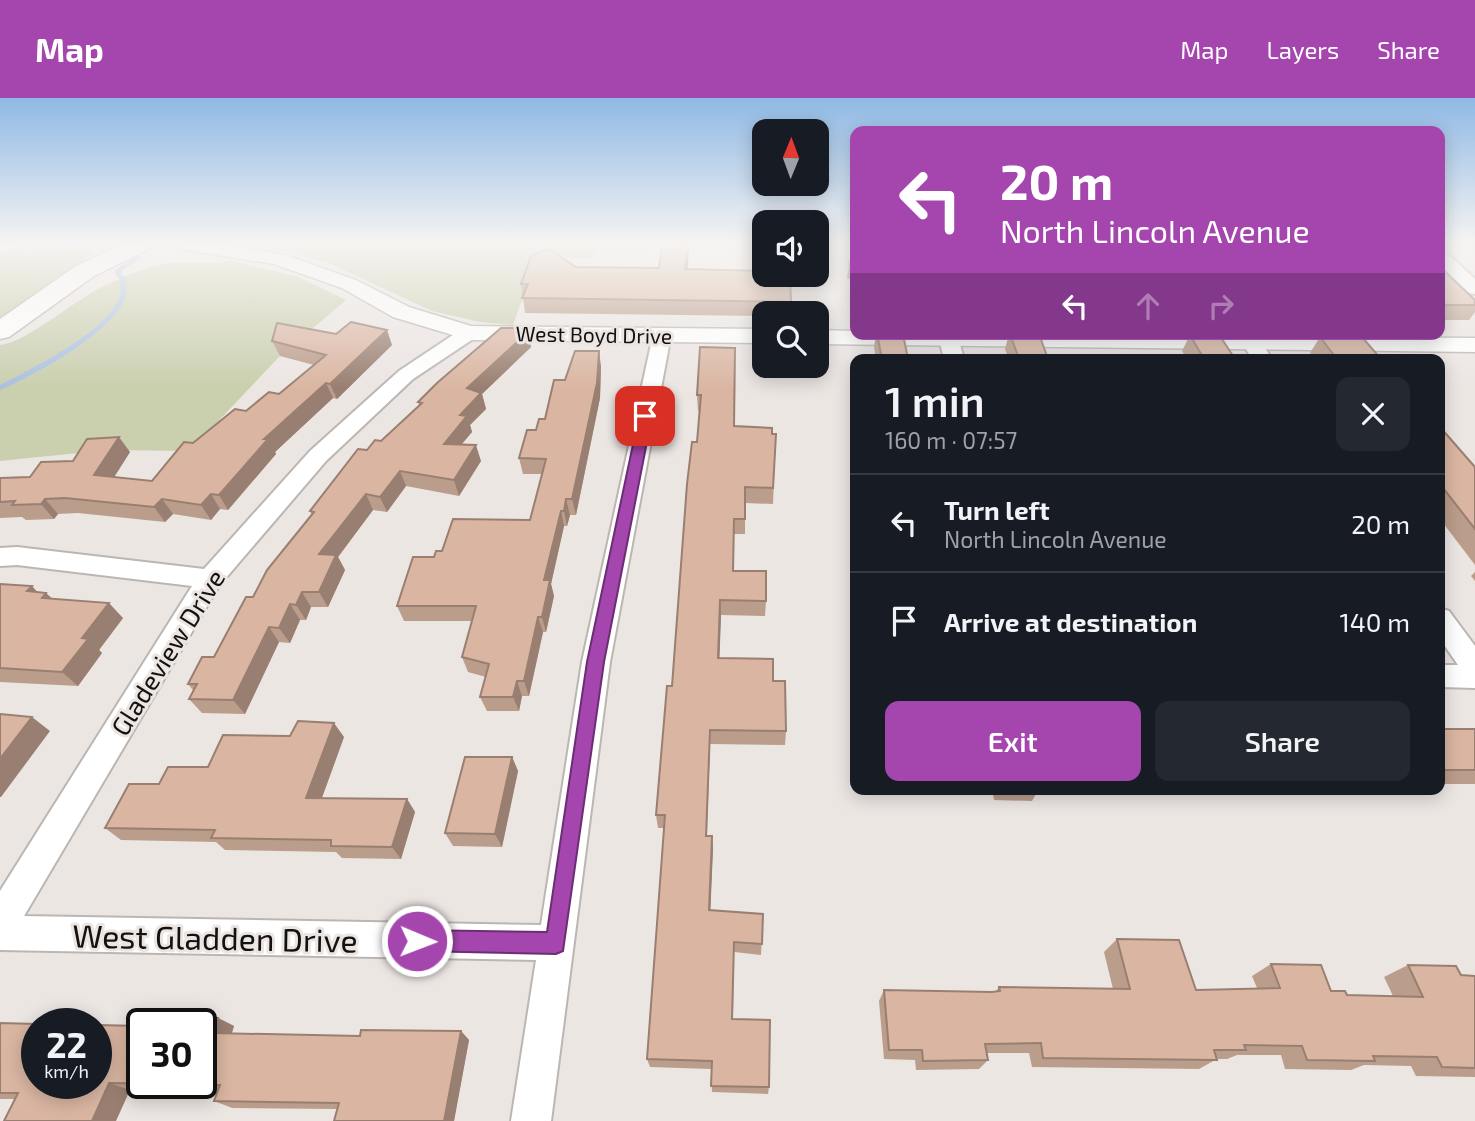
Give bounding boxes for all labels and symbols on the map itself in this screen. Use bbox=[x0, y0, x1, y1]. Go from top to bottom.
north arrow bbox=[752, 119, 830, 196]
street label: West Boyd Drive bbox=[516, 320, 672, 348]
pin bbox=[615, 386, 675, 446]
street label: Gladeview Drive bbox=[104, 563, 230, 741]
position arrow bbox=[380, 904, 454, 978]
street label: West Gladden Drive bbox=[72, 916, 358, 958]
speed limit sign: 30 bbox=[126, 1008, 217, 1099]

